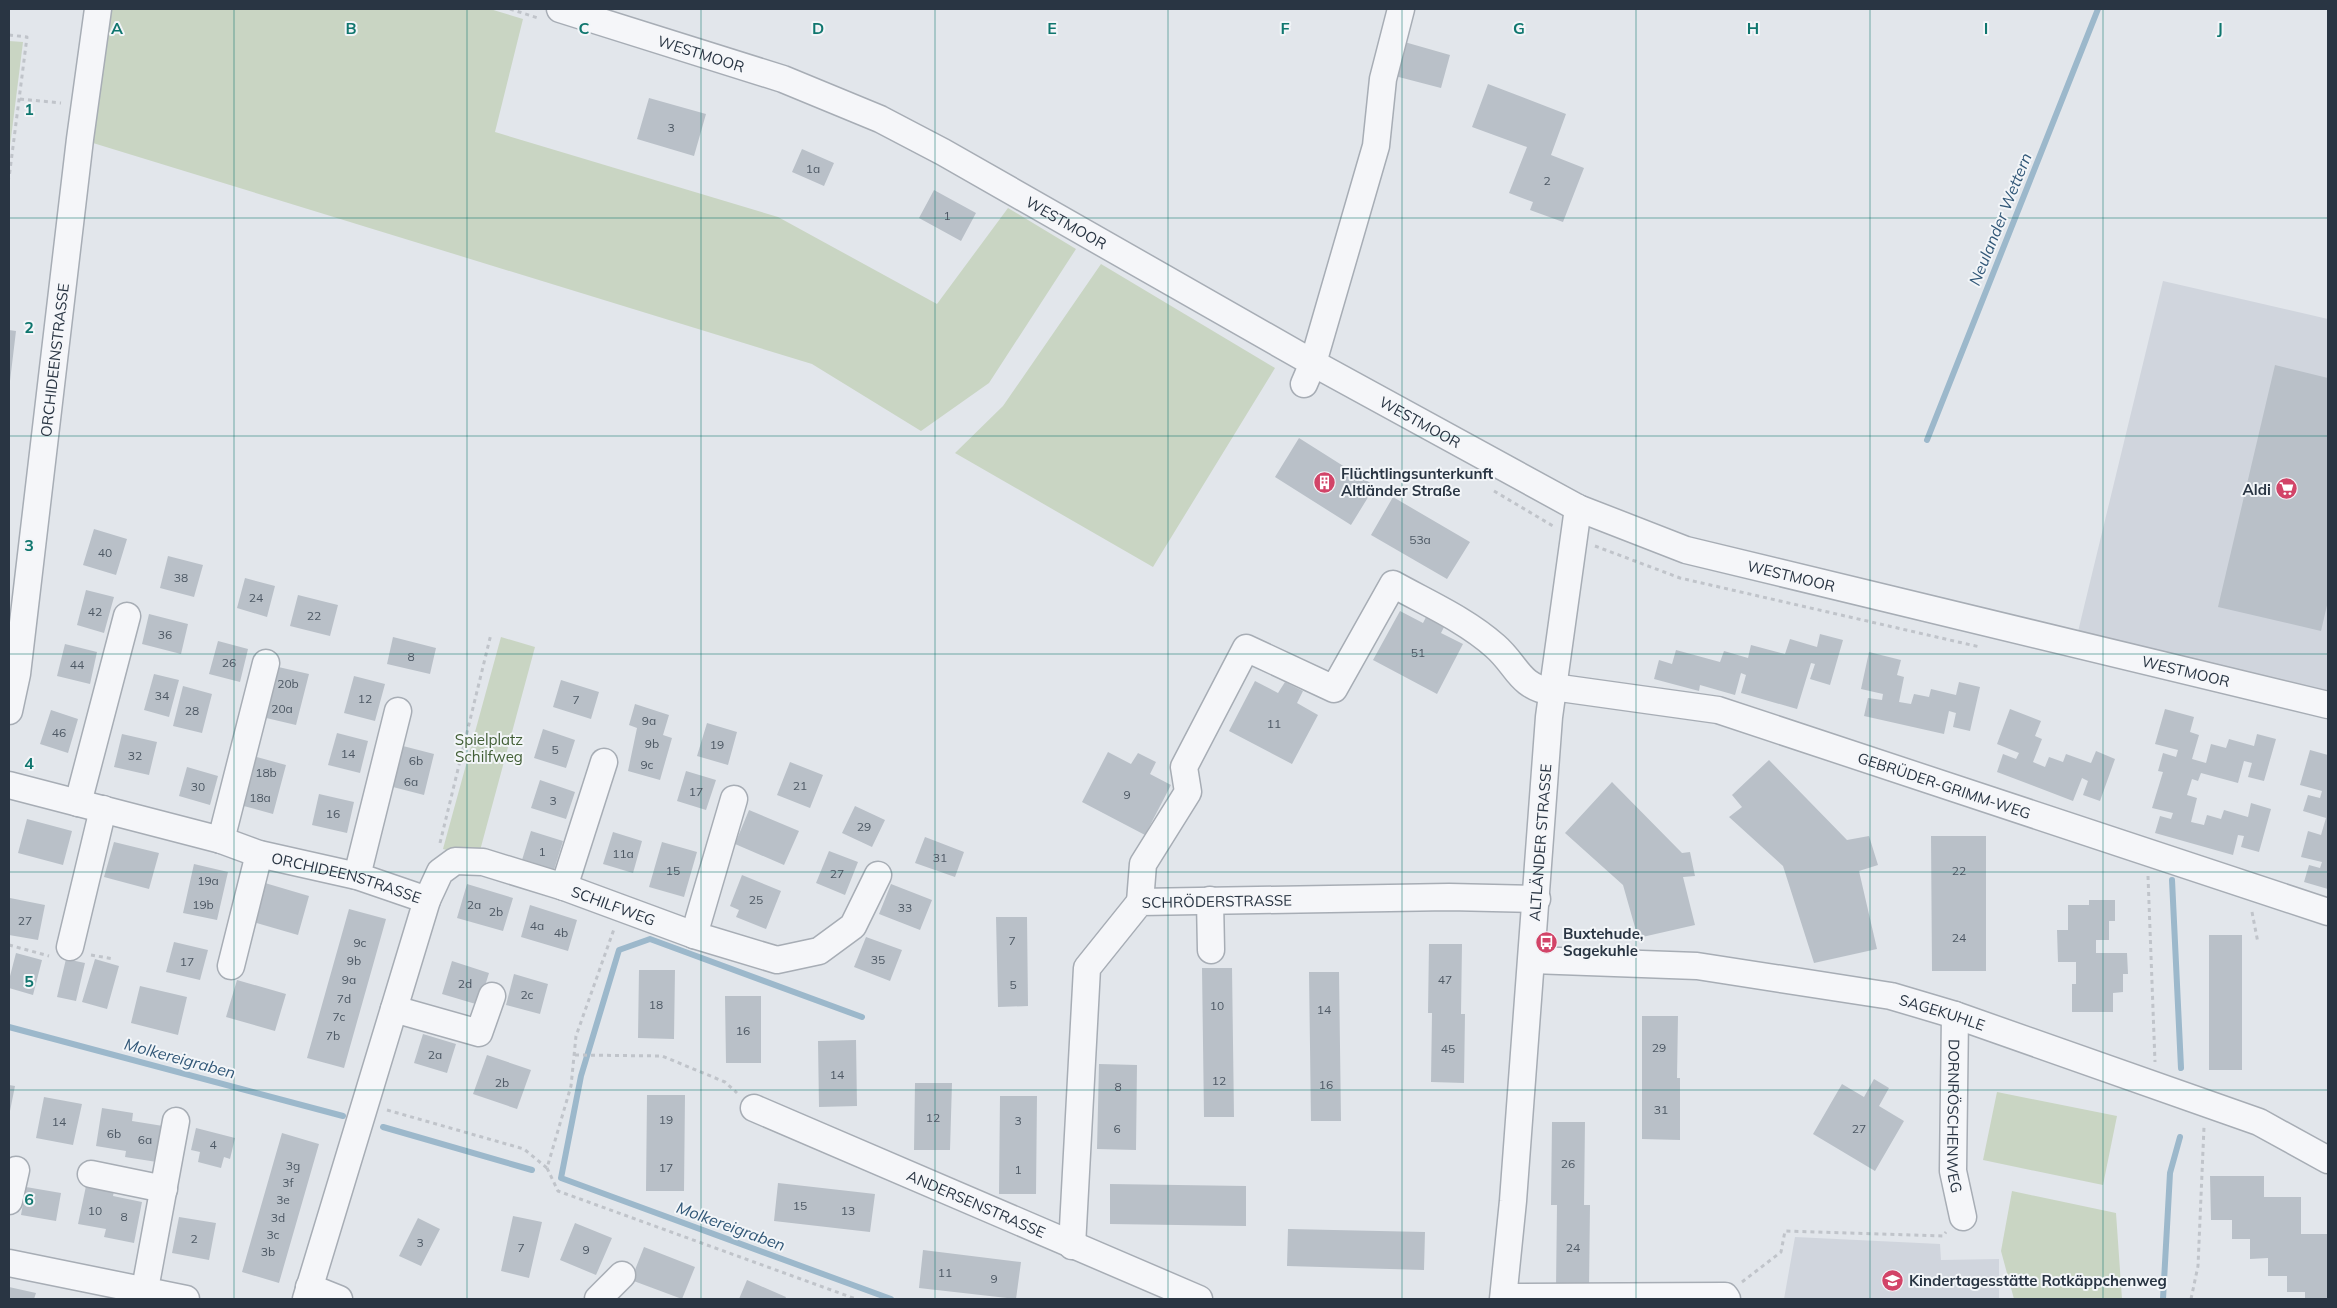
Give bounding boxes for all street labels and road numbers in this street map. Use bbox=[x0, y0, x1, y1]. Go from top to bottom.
street label: WESTMOOR bbox=[655, 31, 747, 76]
street label: WESTMOOR bbox=[1023, 192, 1110, 253]
street label: ORCHIDEENSTRASSE bbox=[36, 282, 72, 438]
street label: WESTMOOR bbox=[1376, 392, 1464, 452]
street label: WESTMOOR bbox=[1745, 556, 1837, 595]
street label: WESTMOOR bbox=[2140, 651, 2232, 691]
street label: GEBRÜDER-GRIMM-WEG bbox=[1855, 747, 2033, 822]
street label: ALTLÄNDER STRASSE bbox=[1524, 763, 1555, 922]
street label: ORCHIDEENSTRASSE bbox=[270, 848, 424, 907]
street label: SCHILFWEG bbox=[569, 881, 658, 929]
street label: SCHRÖDERSTRASSE bbox=[1142, 890, 1292, 911]
street label: SAGEKUHLE bbox=[1897, 990, 1988, 1034]
street label: DORNRÖSCHENWEG bbox=[1943, 1039, 1967, 1194]
street label: ANDERSENSTRASSE bbox=[904, 1165, 1049, 1242]

